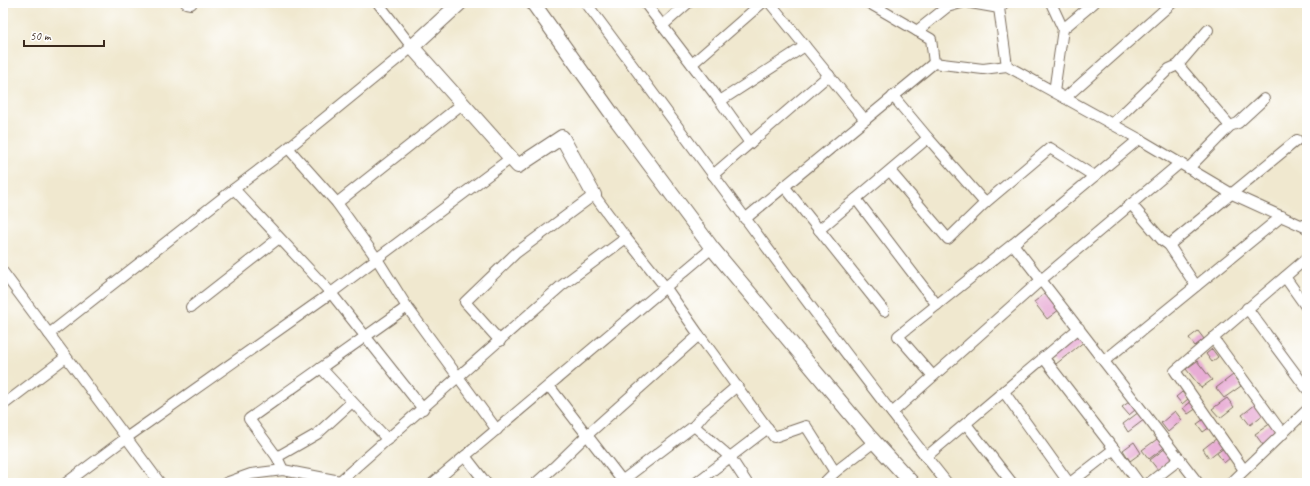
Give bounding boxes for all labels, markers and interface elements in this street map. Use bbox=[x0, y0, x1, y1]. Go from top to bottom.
scale bar bbox=[24, 22, 104, 48]
text: 50 m bbox=[30, 28, 52, 44]

